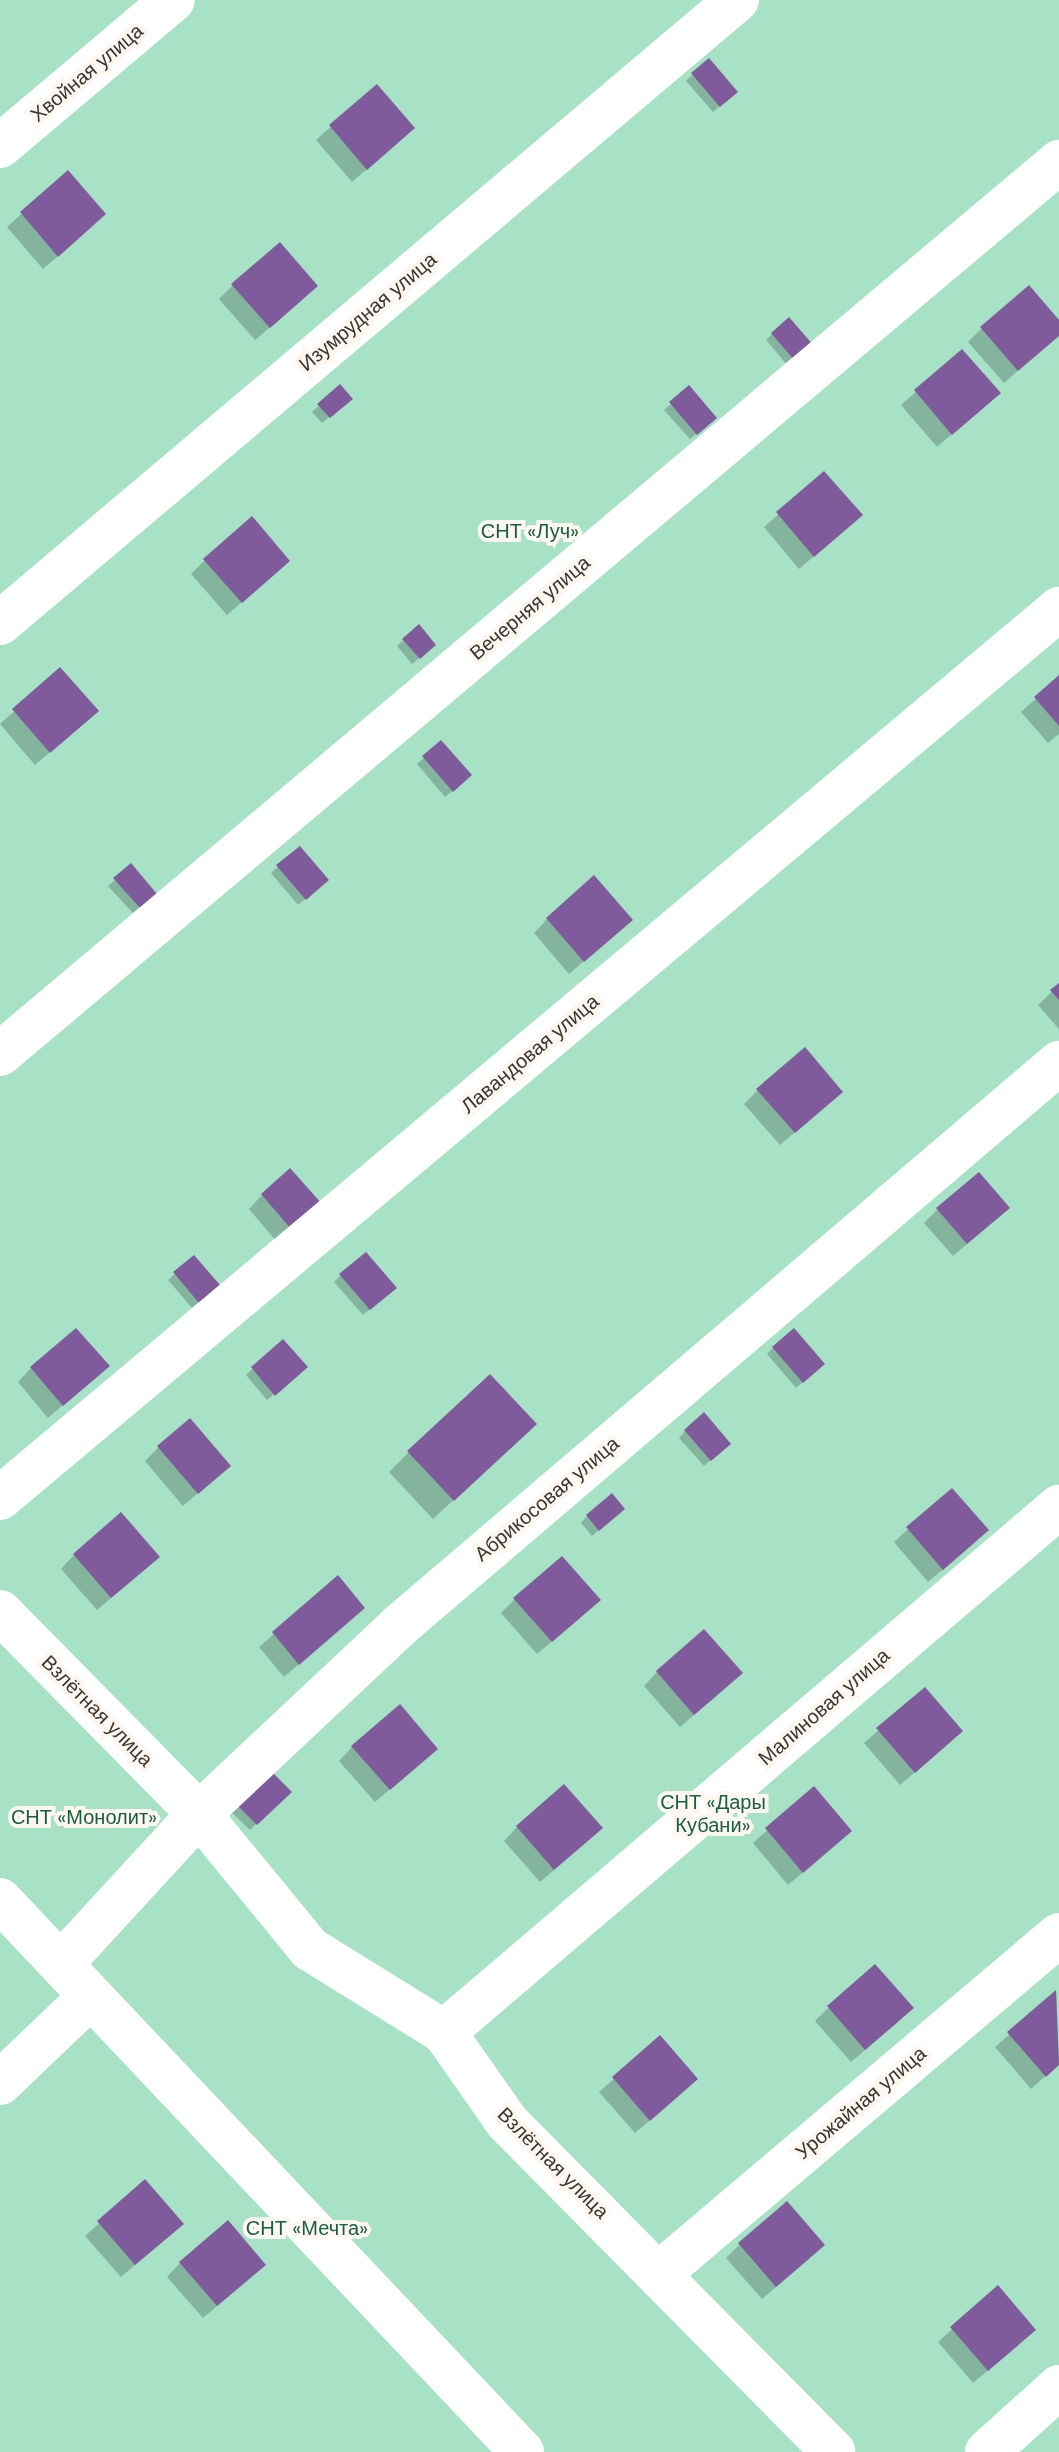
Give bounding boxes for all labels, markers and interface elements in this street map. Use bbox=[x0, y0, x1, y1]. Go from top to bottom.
street label: Хвойная улица bbox=[26, 19, 148, 127]
street label: Изумрудная улица bbox=[294, 248, 442, 376]
park label: СНТ «Луч» bbox=[481, 519, 579, 543]
street label: Вечерняя улица bbox=[465, 551, 595, 665]
street label: Лавандовая улица bbox=[456, 989, 604, 1119]
street label: Абрикосовая улица bbox=[470, 1432, 624, 1566]
street label: Малиновая улица bbox=[754, 1644, 894, 1770]
street label: Взлётная улица bbox=[36, 1650, 158, 1772]
park label: СНТ «Дары Кубани» bbox=[660, 1791, 766, 1838]
park label: СНТ «Монолит» bbox=[11, 1805, 157, 1829]
street label: Урожайная улица bbox=[791, 2041, 931, 2165]
street label: Взлётная улица bbox=[492, 2102, 614, 2224]
park label: СНТ «Мечта» bbox=[246, 2216, 368, 2240]

